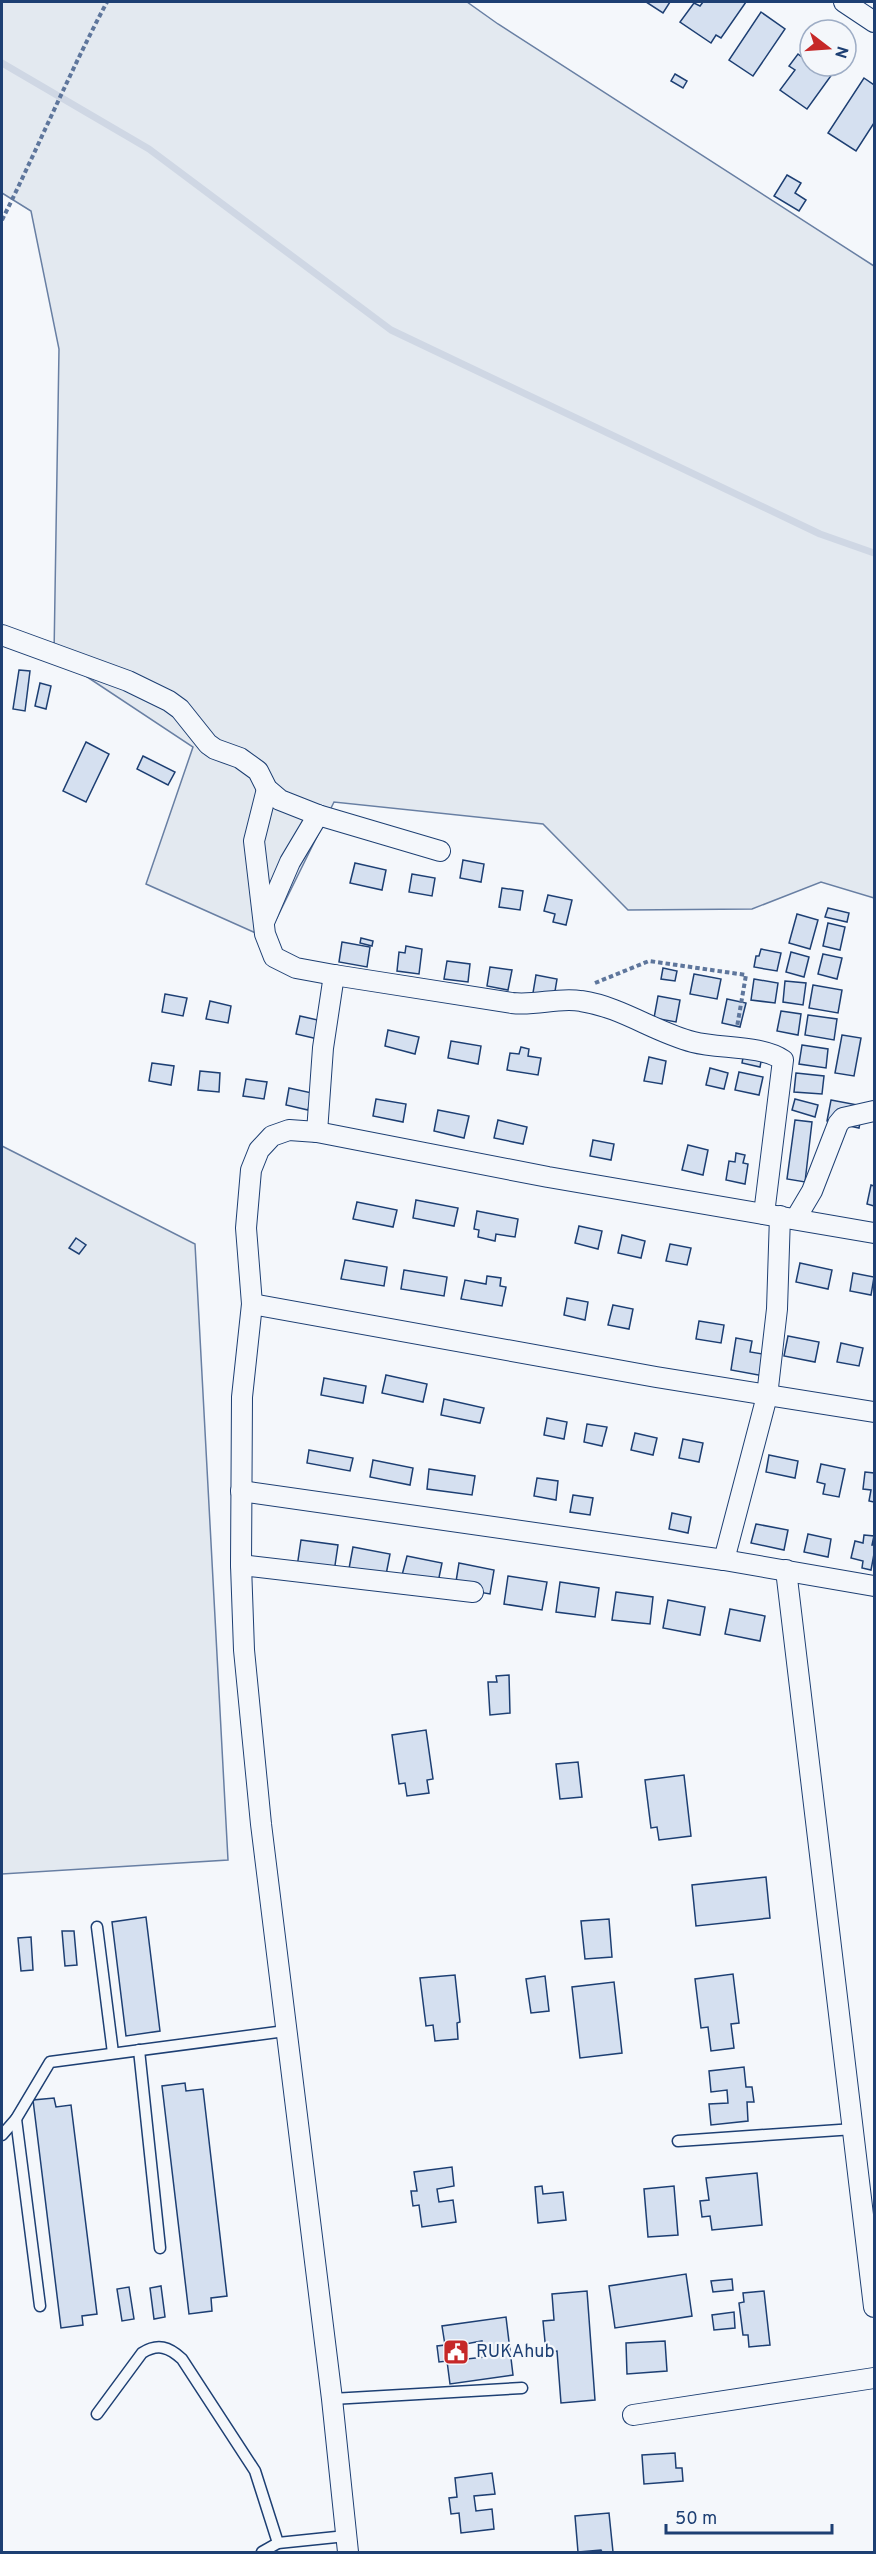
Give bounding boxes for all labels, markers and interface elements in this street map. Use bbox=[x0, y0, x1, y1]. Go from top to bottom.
north arrow bbox=[798, 18, 858, 78]
text: N bbox=[829, 43, 852, 60]
public building icon: RUKAhub bbox=[441, 2337, 471, 2367]
place label: RUKAhub bbox=[476, 2341, 555, 2364]
scale bar bbox=[666, 2497, 832, 2535]
text: 50 m bbox=[675, 2508, 717, 2531]

